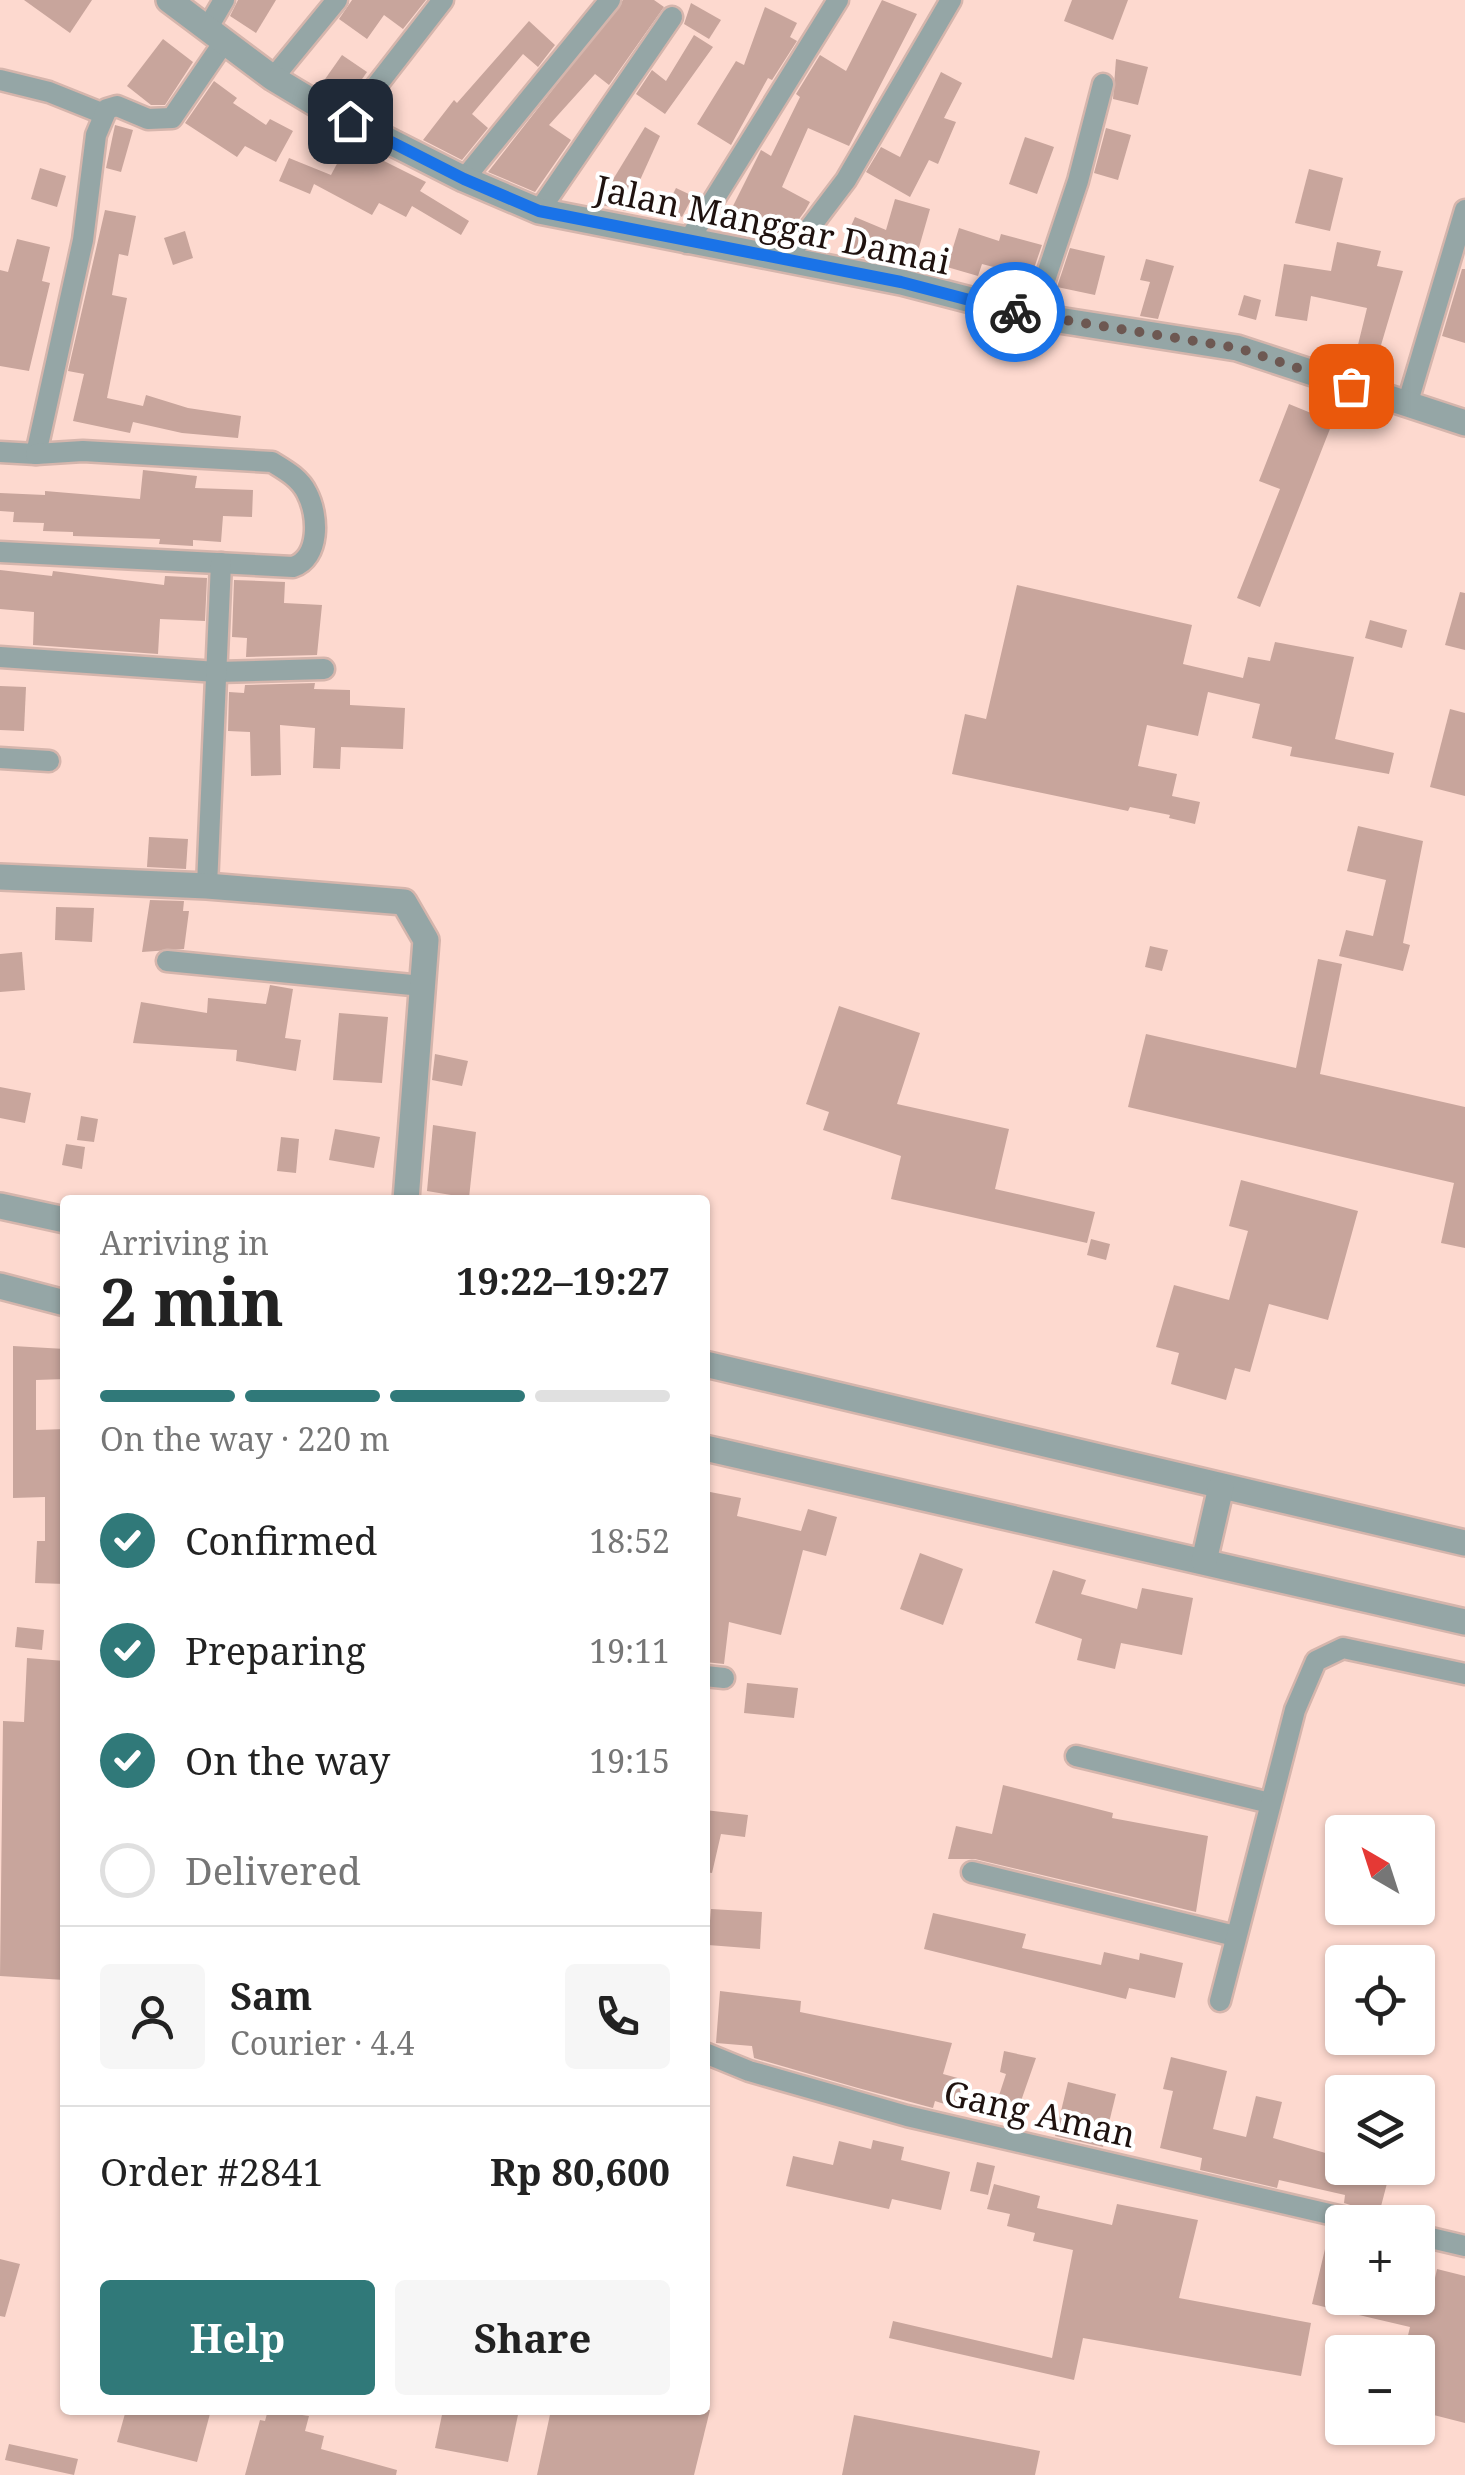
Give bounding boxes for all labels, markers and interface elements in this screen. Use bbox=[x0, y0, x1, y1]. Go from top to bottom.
pin bbox=[308, 79, 393, 164]
icon: home bbox=[323, 94, 378, 149]
street label: Jalan Manggar Damai bbox=[590, 163, 955, 285]
courier bbox=[965, 262, 1065, 362]
icon: bike bbox=[988, 285, 1043, 340]
pin bbox=[1309, 344, 1394, 429]
icon: bag bbox=[1324, 359, 1379, 414]
text: Arriving in bbox=[100, 1221, 269, 1264]
text: 19:22–19:27 bbox=[456, 1254, 670, 1306]
text: 2 min bbox=[100, 1257, 284, 1345]
text: On the way · 220 m bbox=[100, 1417, 390, 1460]
icon: check bbox=[100, 1513, 155, 1568]
text: Confirmed bbox=[185, 1514, 377, 1566]
text: 18:52 bbox=[589, 1519, 670, 1562]
icon: check bbox=[100, 1623, 155, 1678]
text: Preparing bbox=[185, 1624, 366, 1676]
text: 19:11 bbox=[589, 1629, 670, 1672]
icon: check bbox=[100, 1733, 155, 1788]
text: On the way bbox=[185, 1734, 390, 1786]
text: 19:15 bbox=[589, 1739, 670, 1782]
north arrow bbox=[1325, 1815, 1435, 1925]
map controls bbox=[1325, 1815, 1435, 2445]
text: Delivered bbox=[185, 1844, 361, 1896]
button: locate bbox=[1325, 1945, 1435, 2055]
button: person bbox=[100, 1964, 205, 2069]
button: phone bbox=[565, 1964, 670, 2069]
text: Sam bbox=[230, 1969, 312, 2021]
text: Courier · 4.4 bbox=[230, 2021, 414, 2064]
street label: Gang Aman bbox=[940, 2068, 1140, 2158]
button: layers bbox=[1325, 2075, 1435, 2185]
text: Order #2841 bbox=[100, 2145, 324, 2197]
text: Rp 80,600 bbox=[490, 2145, 670, 2197]
button: + bbox=[1325, 2205, 1435, 2315]
button: Help bbox=[100, 2280, 375, 2395]
button: Share bbox=[395, 2280, 670, 2395]
button: − bbox=[1325, 2335, 1435, 2445]

